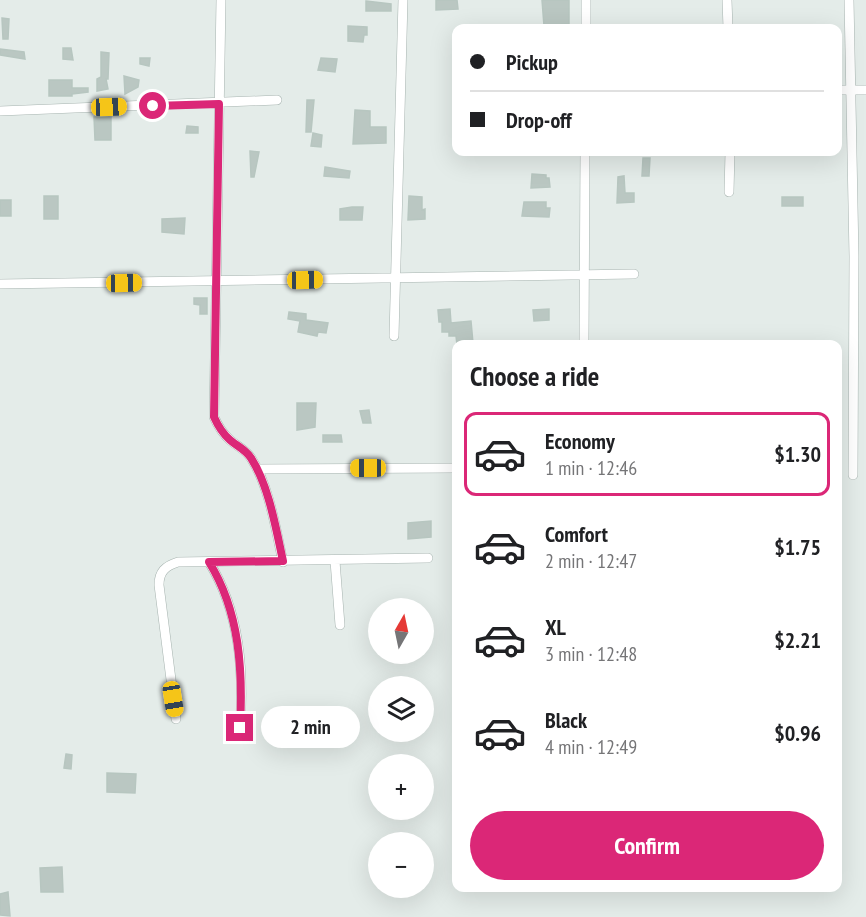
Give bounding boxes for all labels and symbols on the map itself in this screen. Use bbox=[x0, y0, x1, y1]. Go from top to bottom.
route start bbox=[139, 92, 166, 119]
car bbox=[91, 97, 127, 117]
car bbox=[287, 271, 323, 289]
car bbox=[106, 274, 142, 292]
car bbox=[350, 459, 386, 477]
north arrow bbox=[368, 598, 434, 664]
car bbox=[161, 680, 185, 718]
callout: 2 min bbox=[261, 707, 360, 749]
route end bbox=[226, 714, 253, 741]

